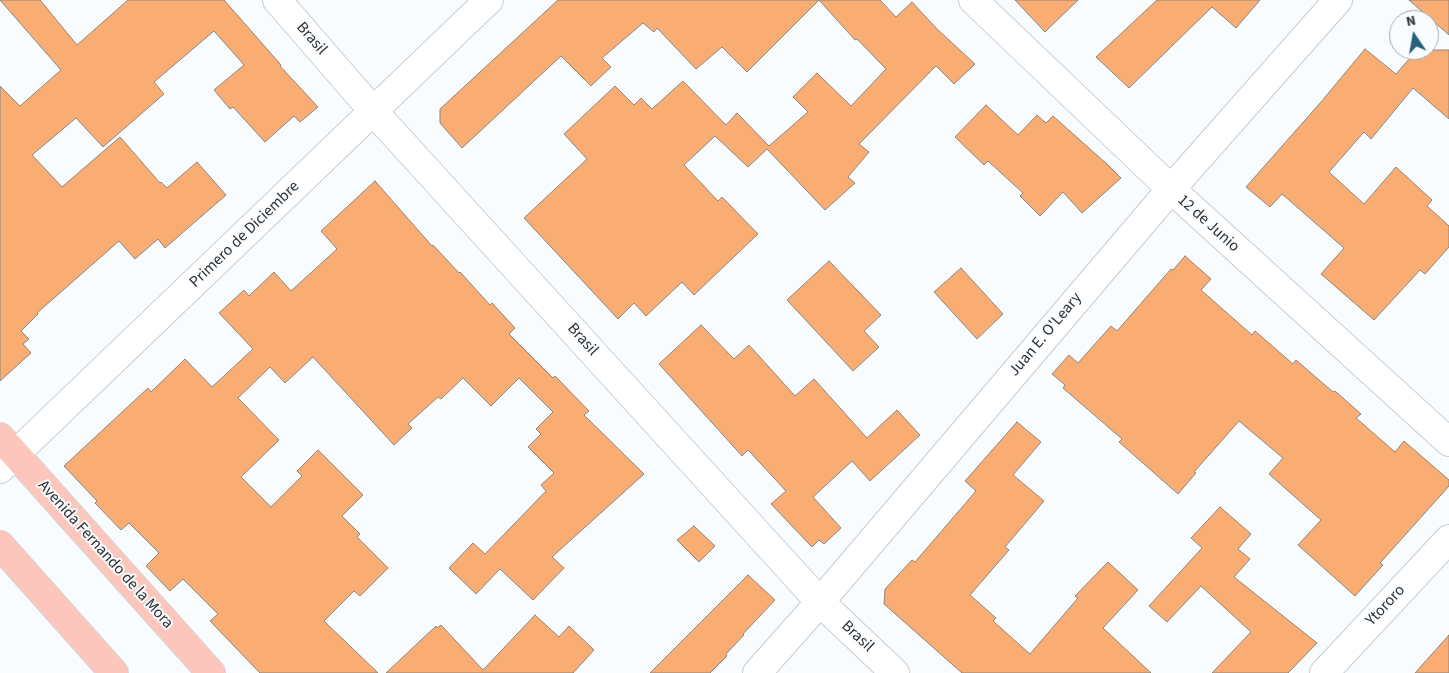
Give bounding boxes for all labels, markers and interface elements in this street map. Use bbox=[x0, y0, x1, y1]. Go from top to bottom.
north arrow bbox=[1389, 10, 1439, 60]
text: N bbox=[1404, 11, 1418, 32]
street label: Brasil bbox=[291, 19, 331, 59]
street label: Primero de Diciembre bbox=[186, 178, 304, 292]
street label: 12 de Junio bbox=[1173, 191, 1243, 257]
street label: Juan E. O'Leary bbox=[1005, 289, 1087, 381]
street label: Brasil bbox=[562, 320, 602, 360]
street label: Avenida Fernando de la Mora bbox=[33, 477, 177, 633]
street label: Ytororo bbox=[1362, 581, 1410, 631]
street label: Brasil bbox=[837, 617, 877, 657]

